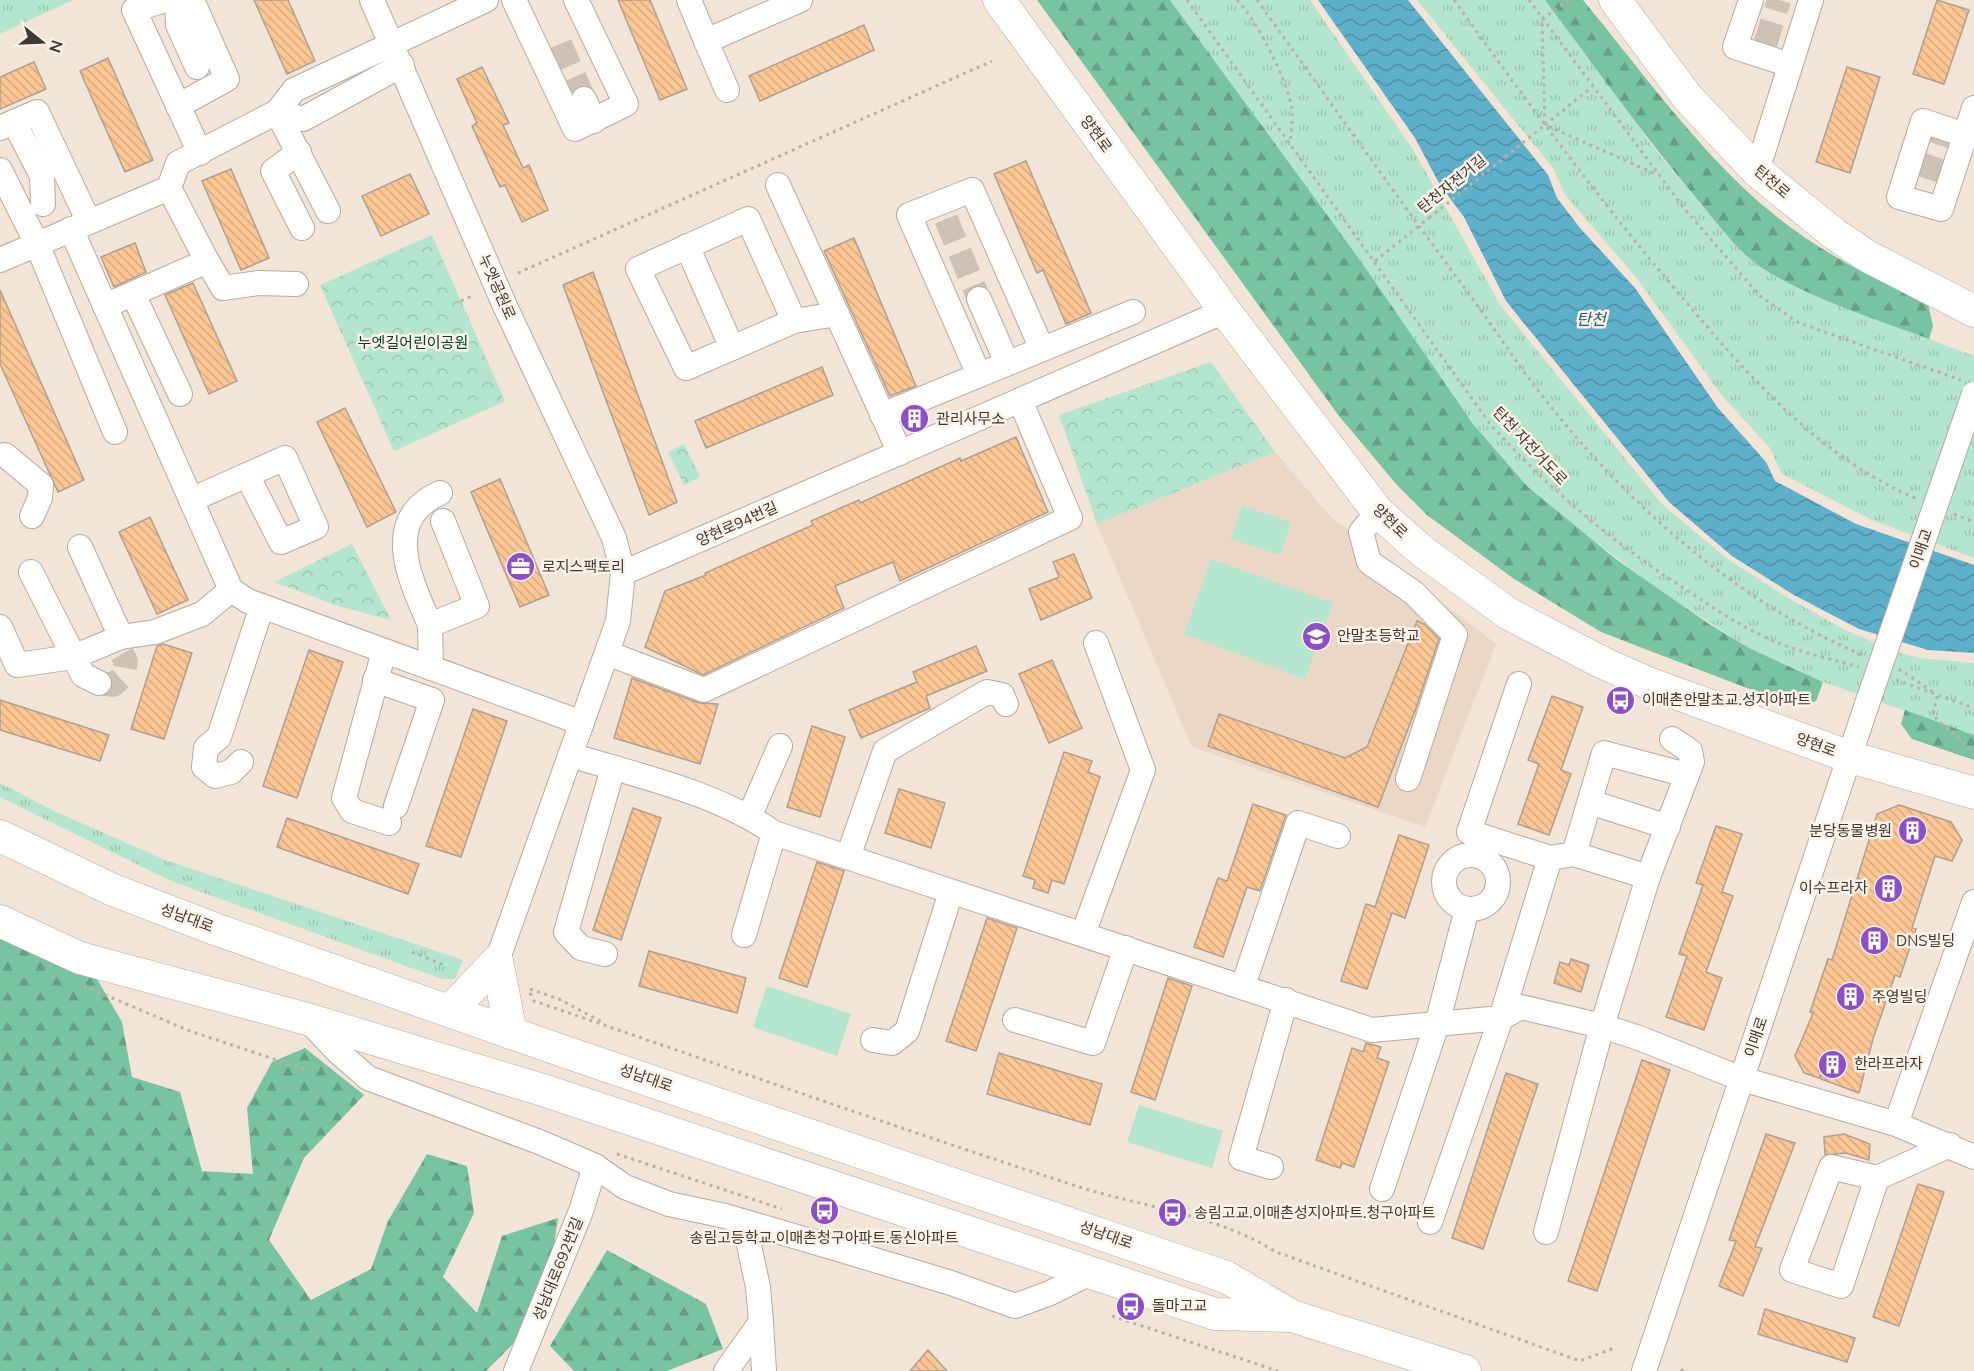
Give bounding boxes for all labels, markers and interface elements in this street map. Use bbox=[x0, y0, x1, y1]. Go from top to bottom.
north arrow bbox=[12, 12, 72, 72]
text: N bbox=[43, 37, 68, 55]
street label: 양현로 bbox=[1076, 111, 1116, 157]
street label: 탄천자전거길 bbox=[1414, 150, 1490, 218]
street label: 탄천로 bbox=[1750, 161, 1794, 203]
street label: 누엣공원로 bbox=[474, 251, 520, 323]
water label: 탄천 bbox=[1576, 309, 1608, 331]
park label: 누엣길어린이공원 bbox=[358, 333, 468, 353]
street label: 탄천 자전거도로 bbox=[1488, 402, 1572, 490]
building icon: 관리사무소 bbox=[899, 403, 931, 435]
place label: 관리사무소 bbox=[936, 409, 1005, 429]
street label: 양현로94번길 bbox=[693, 497, 781, 551]
street label: 양현로 bbox=[1368, 499, 1412, 543]
street label: 이매교 bbox=[1905, 526, 1937, 572]
office icon: 로지스팩토리 bbox=[505, 551, 537, 583]
place label: 로지스팩토리 bbox=[542, 557, 625, 577]
school or university icon: 안말초등학교 bbox=[1300, 620, 1332, 652]
place label: 안말초등학교 bbox=[1337, 626, 1420, 646]
bus stop icon: 이매촌안말초교.성지아파트 bbox=[1605, 684, 1637, 716]
place label: 이매촌안말초교.성지아파트 bbox=[1642, 690, 1811, 710]
street label: 양현로 bbox=[1793, 729, 1839, 761]
building icon: 분당동물병원 bbox=[1897, 815, 1929, 847]
place label: 분당동물병원 bbox=[1809, 821, 1892, 841]
building icon: 이수프라자 bbox=[1873, 872, 1905, 904]
place label: 이수프라자 bbox=[1799, 878, 1868, 898]
street label: 성남대로 bbox=[158, 899, 216, 937]
building icon: DNS빌딩 bbox=[1859, 925, 1891, 957]
place label: DNS빌딩 bbox=[1896, 931, 1955, 951]
building icon: 주영빌딩 bbox=[1835, 981, 1867, 1013]
place label: 주영빌딩 bbox=[1872, 987, 1927, 1007]
street label: 이매로 bbox=[1740, 1014, 1772, 1060]
building icon: 한라프라자 bbox=[1817, 1048, 1849, 1080]
place label: 한라프라자 bbox=[1854, 1054, 1923, 1074]
street label: 성남대로 bbox=[617, 1060, 675, 1096]
bus stop icon: 송림고등학교.이매촌청구아파트.동신아파트 bbox=[808, 1195, 840, 1227]
bus stop icon: 송림고교.이매촌성지아파트.청구아파트 bbox=[1157, 1197, 1189, 1229]
place label: 송림고교.이매촌성지아파트.청구아파트 bbox=[1194, 1203, 1436, 1223]
street label: 성남대로692번길 bbox=[528, 1214, 588, 1324]
street label: 성남대로 bbox=[1077, 1217, 1135, 1253]
place label: 송림고등학교.이매촌청구아파트.동신아파트 bbox=[689, 1228, 959, 1248]
bus stop icon: 돌마고교 bbox=[1115, 1290, 1147, 1322]
place label: 돌마고교 bbox=[1152, 1296, 1207, 1316]

